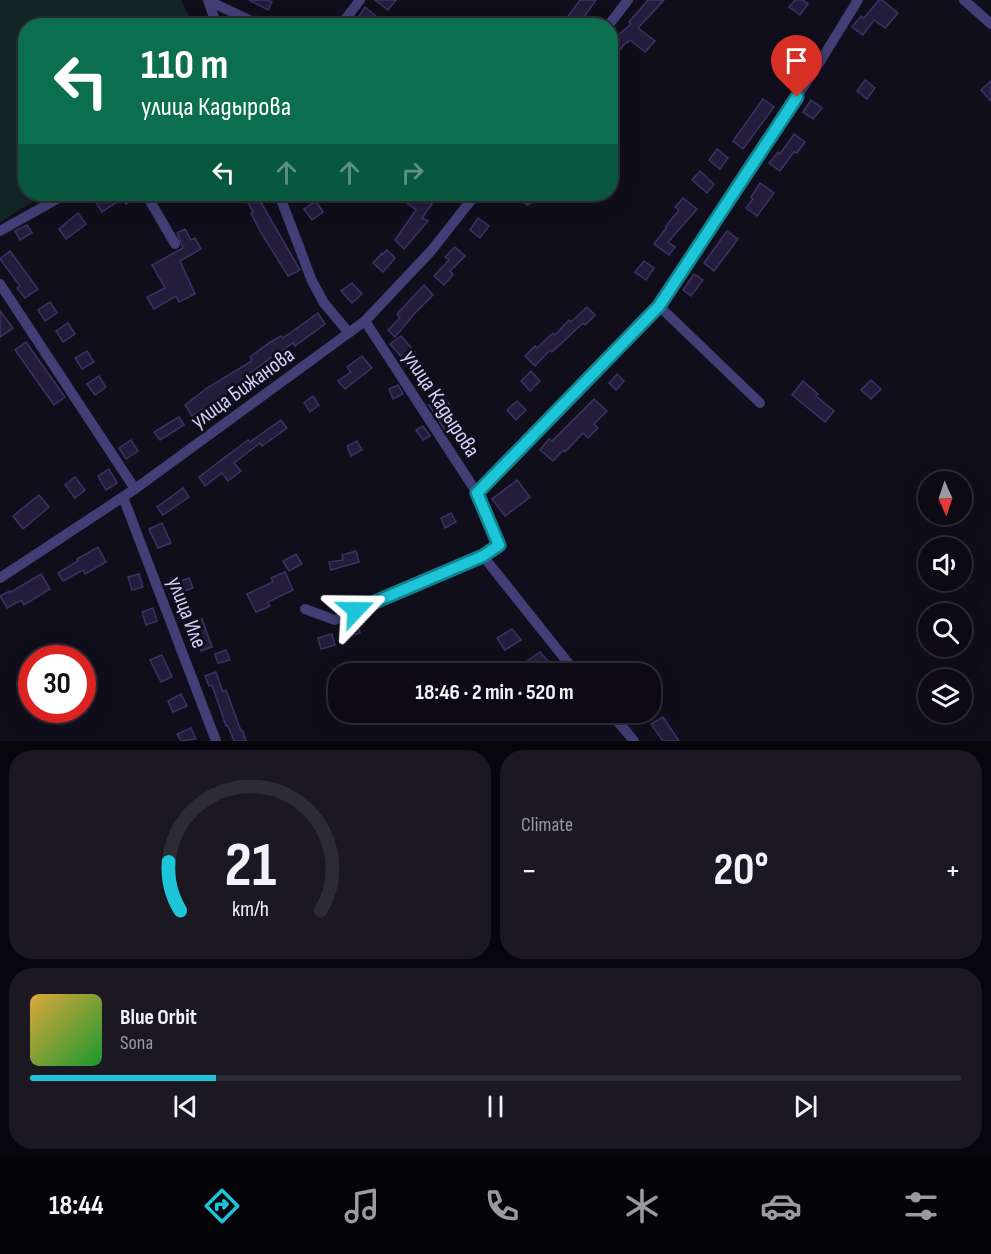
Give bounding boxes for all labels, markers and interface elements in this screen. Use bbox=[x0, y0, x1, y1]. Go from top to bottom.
pin bbox=[771, 35, 822, 97]
text: 110 m bbox=[141, 40, 228, 91]
icon: left bbox=[42, 42, 120, 120]
icon: arrive bbox=[780, 44, 813, 77]
text: улица Кадырова bbox=[141, 91, 291, 123]
icon: left bbox=[207, 156, 240, 189]
icon: ahead bbox=[270, 156, 303, 189]
icon: ahead bbox=[333, 156, 366, 189]
icon: right bbox=[396, 156, 429, 189]
street label: улица Бижанова bbox=[186, 342, 300, 435]
street label: улица Кадырова bbox=[396, 345, 485, 462]
north arrow bbox=[918, 471, 972, 525]
map controls bbox=[918, 471, 972, 723]
button: sound bbox=[918, 537, 972, 591]
street label: улица Иле bbox=[161, 573, 212, 652]
position arrow bbox=[324, 578, 388, 642]
button: search bbox=[918, 603, 972, 657]
speed limit sign: 30 bbox=[18, 645, 96, 723]
button: layers bbox=[918, 669, 972, 723]
text: 18:46 · 2 min · 520 m bbox=[415, 679, 574, 706]
text: Climate bbox=[521, 813, 573, 837]
text: 21 bbox=[224, 829, 276, 904]
text: 20° bbox=[713, 843, 769, 898]
text: − bbox=[521, 851, 537, 891]
text: + bbox=[945, 851, 961, 891]
text: km/h bbox=[231, 898, 269, 923]
text: Blue Orbit bbox=[120, 1004, 197, 1031]
text: Sona bbox=[120, 1031, 153, 1055]
icon: previous bbox=[169, 1090, 202, 1123]
icon: pause bbox=[479, 1090, 512, 1123]
icon: next bbox=[789, 1090, 822, 1123]
icon: directions bbox=[201, 1185, 243, 1227]
icon: music bbox=[341, 1185, 383, 1227]
icon: phone bbox=[481, 1185, 523, 1227]
icon: climate bbox=[621, 1185, 663, 1227]
icon: car bbox=[760, 1185, 802, 1227]
icon: filters bbox=[900, 1185, 942, 1227]
text: 18:44 bbox=[49, 1190, 103, 1222]

